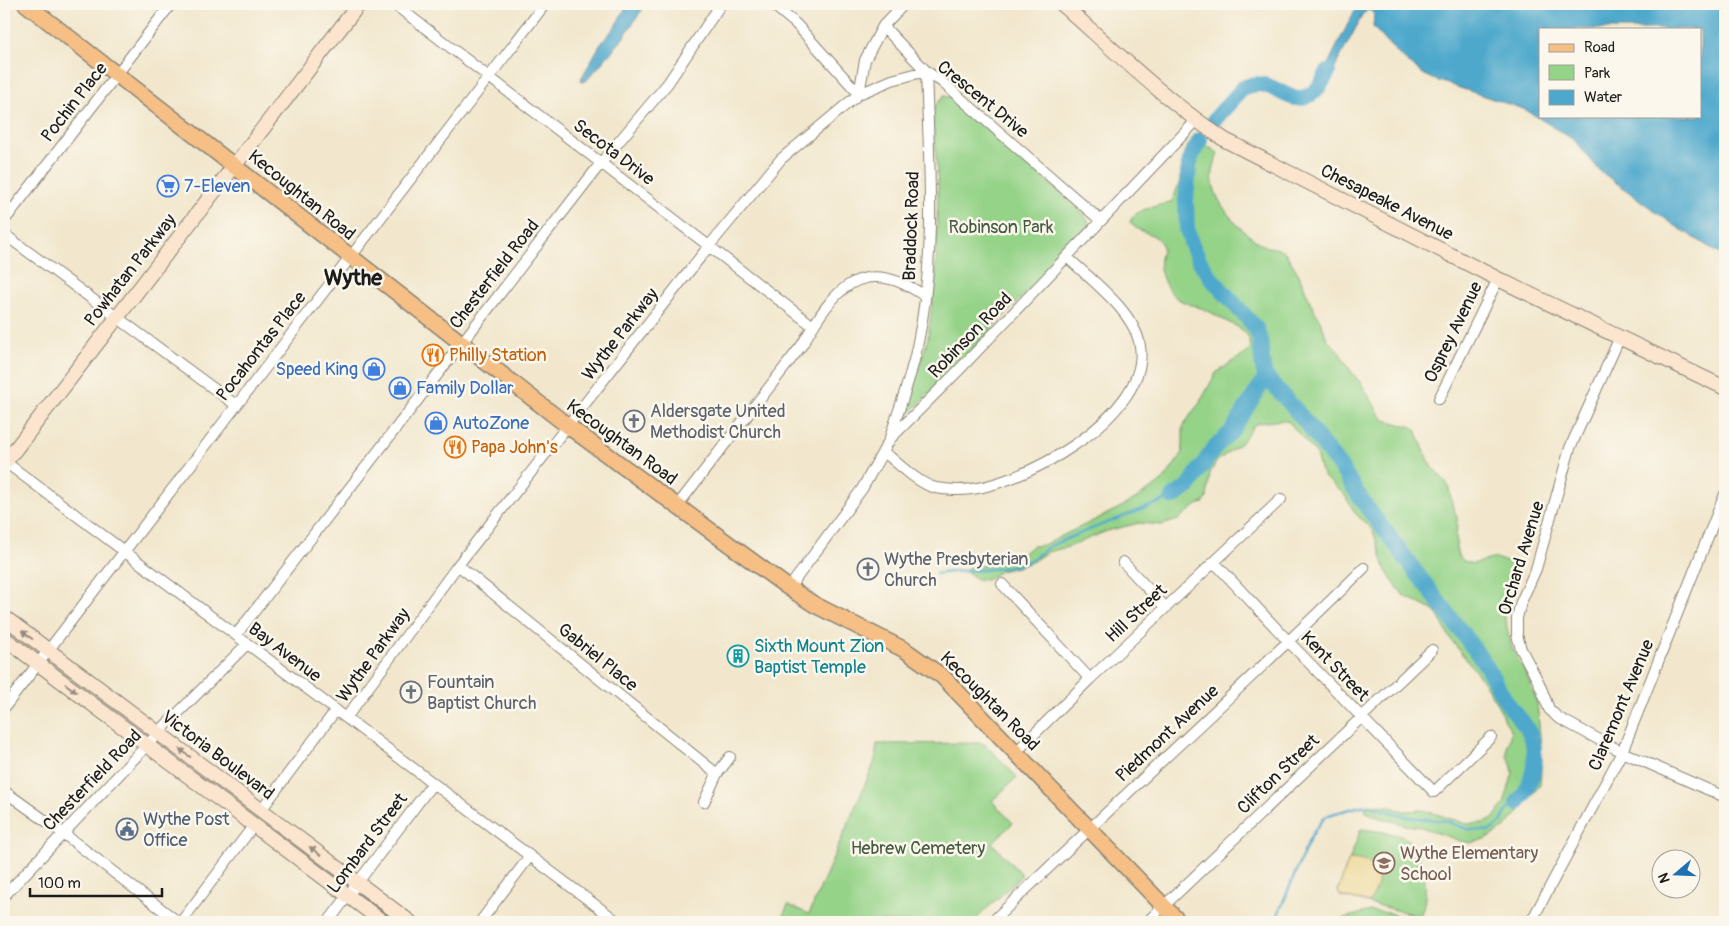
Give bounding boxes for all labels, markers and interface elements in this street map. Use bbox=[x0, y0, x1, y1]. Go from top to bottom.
legend bbox=[1539, 28, 1702, 118]
text: Road bbox=[1584, 38, 1615, 57]
street label: Crescent Drive bbox=[932, 55, 1033, 143]
street label: Pochin Place bbox=[36, 58, 113, 147]
text: Park bbox=[1584, 64, 1611, 83]
text: Water bbox=[1584, 88, 1623, 107]
street label: Secota Drive bbox=[568, 114, 659, 191]
street label: Kecoughtan Road bbox=[243, 145, 360, 246]
street label: Chesapeake Avenue bbox=[1316, 159, 1457, 246]
street label: Braddock Road bbox=[898, 171, 925, 281]
supermarket icon: 7-Eleven bbox=[156, 174, 180, 198]
place label: 7-Eleven bbox=[184, 175, 251, 198]
street label: Powhatan Parkway bbox=[79, 209, 182, 331]
street label: Chesterfield Road bbox=[444, 215, 544, 334]
park label: Robinson Park bbox=[949, 216, 1054, 239]
district label: Wythe bbox=[324, 264, 383, 292]
street label: Osprey Avenue bbox=[1419, 278, 1488, 387]
street label: Wythe Parkway bbox=[577, 283, 664, 385]
street label: Pocahontas Place bbox=[211, 287, 312, 406]
street label: Robinson Road bbox=[924, 288, 1017, 383]
restaurant icon: Philly Station bbox=[421, 343, 445, 367]
place label: Philly Station bbox=[449, 344, 547, 367]
shop icon: Speed King bbox=[362, 357, 386, 381]
place label: Speed King bbox=[275, 358, 358, 381]
shop icon: Family Dollar bbox=[388, 376, 412, 400]
place label: Family Dollar bbox=[416, 377, 514, 400]
street label: Kecoughtan Road bbox=[562, 394, 682, 490]
place label: Aldersgate United Methodist Church bbox=[650, 400, 786, 444]
church icon: Aldersgate United Methodist Church bbox=[622, 409, 646, 433]
shop icon: AutoZone bbox=[424, 411, 448, 435]
place label: AutoZone bbox=[452, 412, 529, 435]
restaurant icon: Papa John's bbox=[443, 435, 467, 459]
place label: Papa John's bbox=[471, 436, 558, 459]
street label: Orchard Avenue bbox=[1493, 498, 1550, 618]
place label: Wythe Presbyterian Church bbox=[884, 548, 1028, 592]
church icon: Wythe Presbyterian Church bbox=[856, 557, 880, 581]
street label: Hill Street bbox=[1101, 579, 1172, 648]
street label: Wythe Parkway bbox=[331, 603, 416, 707]
street label: Bay Avenue bbox=[244, 617, 326, 687]
street label: Gabriel Place bbox=[553, 618, 642, 697]
street label: Kent Street bbox=[1295, 626, 1374, 707]
one-way arrow bbox=[20, 630, 34, 640]
place label: Sixth Mount Zion Baptist Temple bbox=[754, 635, 884, 679]
street label: Claremont Avenue bbox=[1583, 636, 1660, 774]
building icon: Sixth Mount Zion Baptist Temple bbox=[726, 644, 750, 668]
street label: Kecoughtan Road bbox=[935, 647, 1044, 756]
place label: Fountain Baptist Church bbox=[427, 671, 536, 715]
church icon: Fountain Baptist Church bbox=[399, 680, 423, 704]
street label: Piedmont Avenue bbox=[1111, 680, 1224, 787]
one-way arrow bbox=[64, 683, 78, 693]
street label: Victoria Boulevard bbox=[157, 705, 279, 805]
street label: Chesterfield Road bbox=[38, 725, 147, 836]
street label: Clifton Street bbox=[1232, 729, 1325, 819]
one-way arrow bbox=[179, 748, 192, 759]
street label: Lombard Street bbox=[322, 788, 413, 898]
place label: Wythe Post Office bbox=[143, 808, 230, 852]
public building icon: Wythe Post Office bbox=[115, 817, 139, 841]
park label: Hebrew Cemetery bbox=[851, 837, 985, 860]
place label: Wythe Elementary School bbox=[1400, 842, 1538, 886]
one-way arrow bbox=[308, 846, 322, 856]
north arrow bbox=[1652, 848, 1702, 898]
school or university icon: Wythe Elementary School bbox=[1372, 851, 1396, 875]
scale bar bbox=[30, 866, 162, 898]
text: N bbox=[1655, 871, 1674, 885]
text: 100 m bbox=[38, 874, 81, 893]

